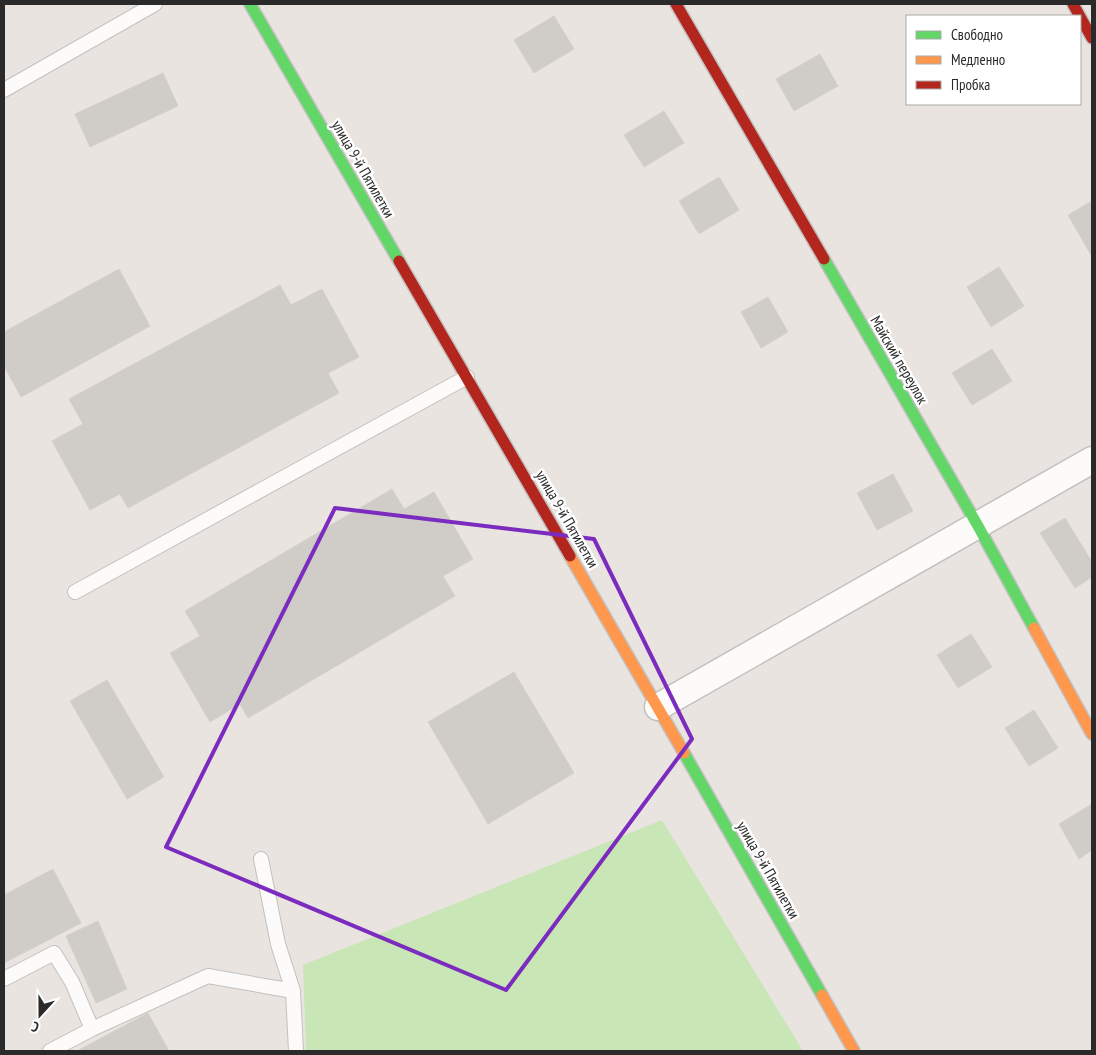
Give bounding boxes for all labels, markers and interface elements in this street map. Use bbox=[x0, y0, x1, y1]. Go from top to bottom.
legend bbox=[906, 15, 1081, 105]
text: Свободно bbox=[951, 25, 1003, 44]
text: Медленно bbox=[951, 50, 1005, 69]
text: Пробка bbox=[951, 75, 990, 94]
street label: улица 9-й Пятилетки bbox=[328, 117, 399, 221]
street label: Майский переулок bbox=[867, 312, 932, 407]
street label: улица 9-й Пятилетки bbox=[532, 467, 603, 571]
street label: улица 9-й Пятилетки bbox=[733, 818, 804, 922]
north arrow bbox=[15, 990, 65, 1040]
text: С bbox=[29, 1017, 42, 1037]

